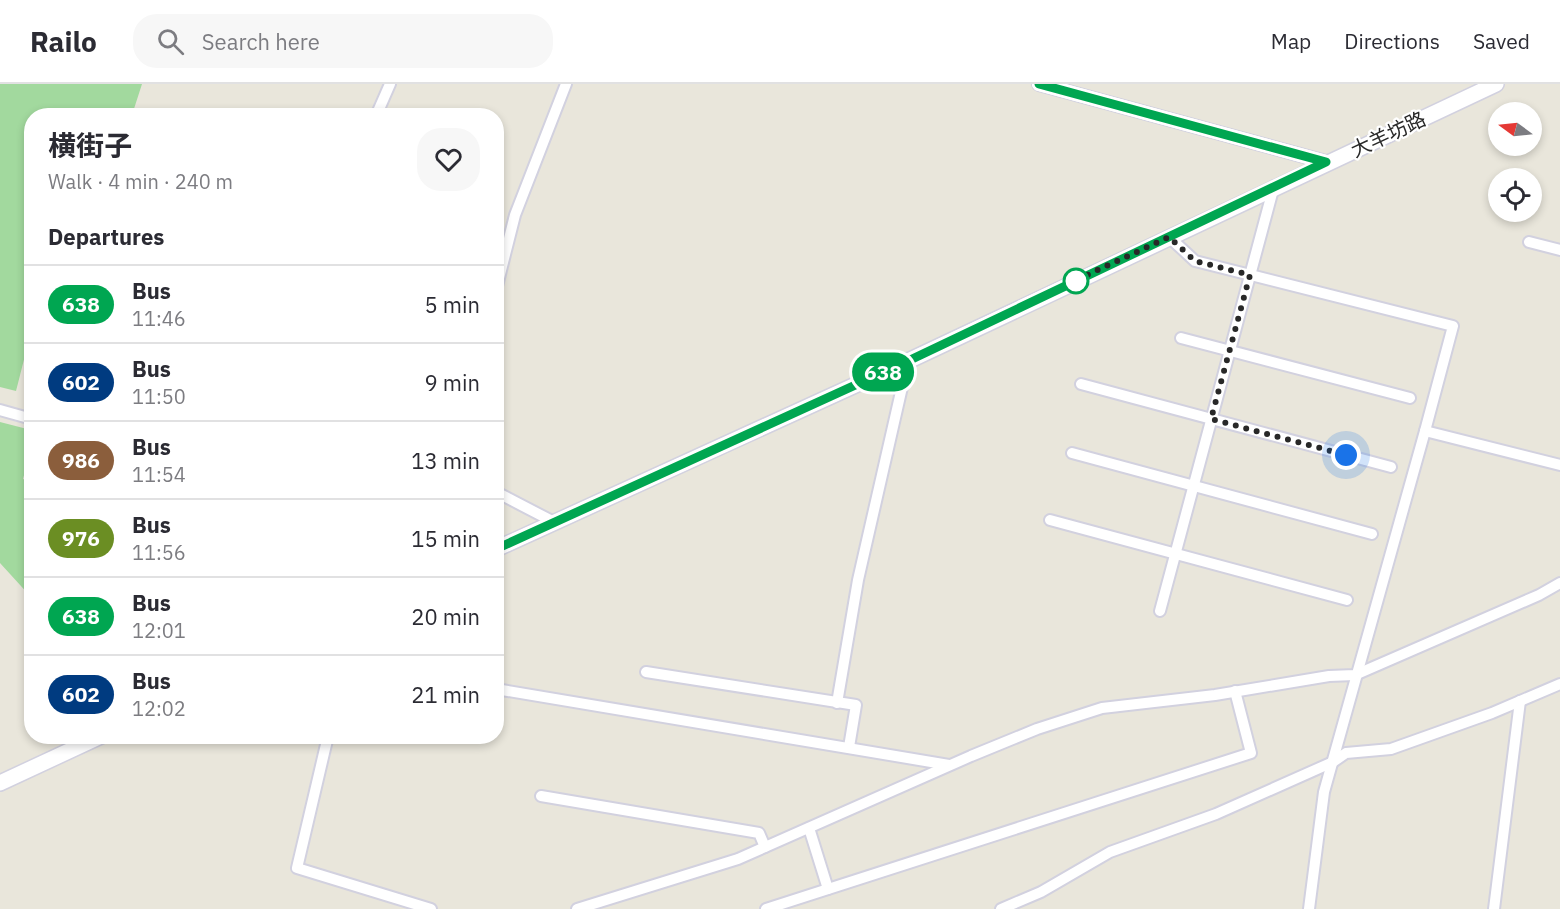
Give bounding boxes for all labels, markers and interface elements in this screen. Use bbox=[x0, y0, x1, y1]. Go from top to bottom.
search box bbox=[133, 14, 553, 68]
text: Railo bbox=[30, 23, 97, 60]
icon: search bbox=[154, 25, 187, 58]
text: Search here bbox=[202, 27, 320, 56]
text: Map bbox=[1271, 27, 1311, 55]
text: Directions bbox=[1344, 27, 1440, 55]
text: Saved bbox=[1473, 27, 1530, 55]
north arrow bbox=[1488, 102, 1542, 156]
map controls bbox=[1488, 102, 1542, 222]
street label: 大羊坊路 bbox=[1346, 105, 1430, 163]
text: 横街子 bbox=[48, 127, 132, 164]
button: heart bbox=[417, 128, 480, 191]
text: Walk · 4 min · 240 m bbox=[48, 168, 233, 195]
button: locate bbox=[1488, 168, 1542, 222]
text: Departures bbox=[48, 222, 164, 251]
unlabelled marker bbox=[1063, 268, 1089, 294]
text: Bus bbox=[132, 276, 171, 305]
text: 638 bbox=[62, 290, 100, 318]
text: 5 min bbox=[424, 290, 480, 319]
text: 11:46 bbox=[132, 305, 186, 332]
line badge: 638 bbox=[848, 352, 918, 392]
text: Bus bbox=[132, 354, 171, 383]
text: 638 bbox=[864, 358, 902, 386]
text: 602 bbox=[62, 368, 100, 396]
text: 9 min bbox=[424, 368, 480, 397]
text: 11:50 bbox=[132, 383, 186, 410]
text: Bus bbox=[132, 432, 171, 461]
your location bbox=[1331, 440, 1361, 470]
text: 986 bbox=[62, 446, 100, 474]
text: 13 min bbox=[411, 446, 480, 475]
text: 11:54 bbox=[132, 461, 186, 488]
text: Bus bbox=[132, 510, 171, 539]
text: 976 bbox=[62, 524, 100, 552]
text: 15 min bbox=[411, 524, 480, 553]
text: 11:56 bbox=[132, 539, 186, 566]
text: Bus bbox=[132, 588, 171, 617]
text: 638 bbox=[62, 602, 100, 630]
text: 20 min bbox=[411, 602, 480, 631]
text: 12:01 bbox=[132, 617, 186, 644]
text: Bus bbox=[132, 666, 171, 695]
text: 602 bbox=[62, 680, 100, 708]
text: 21 min bbox=[411, 680, 480, 709]
text: 12:02 bbox=[132, 695, 186, 722]

